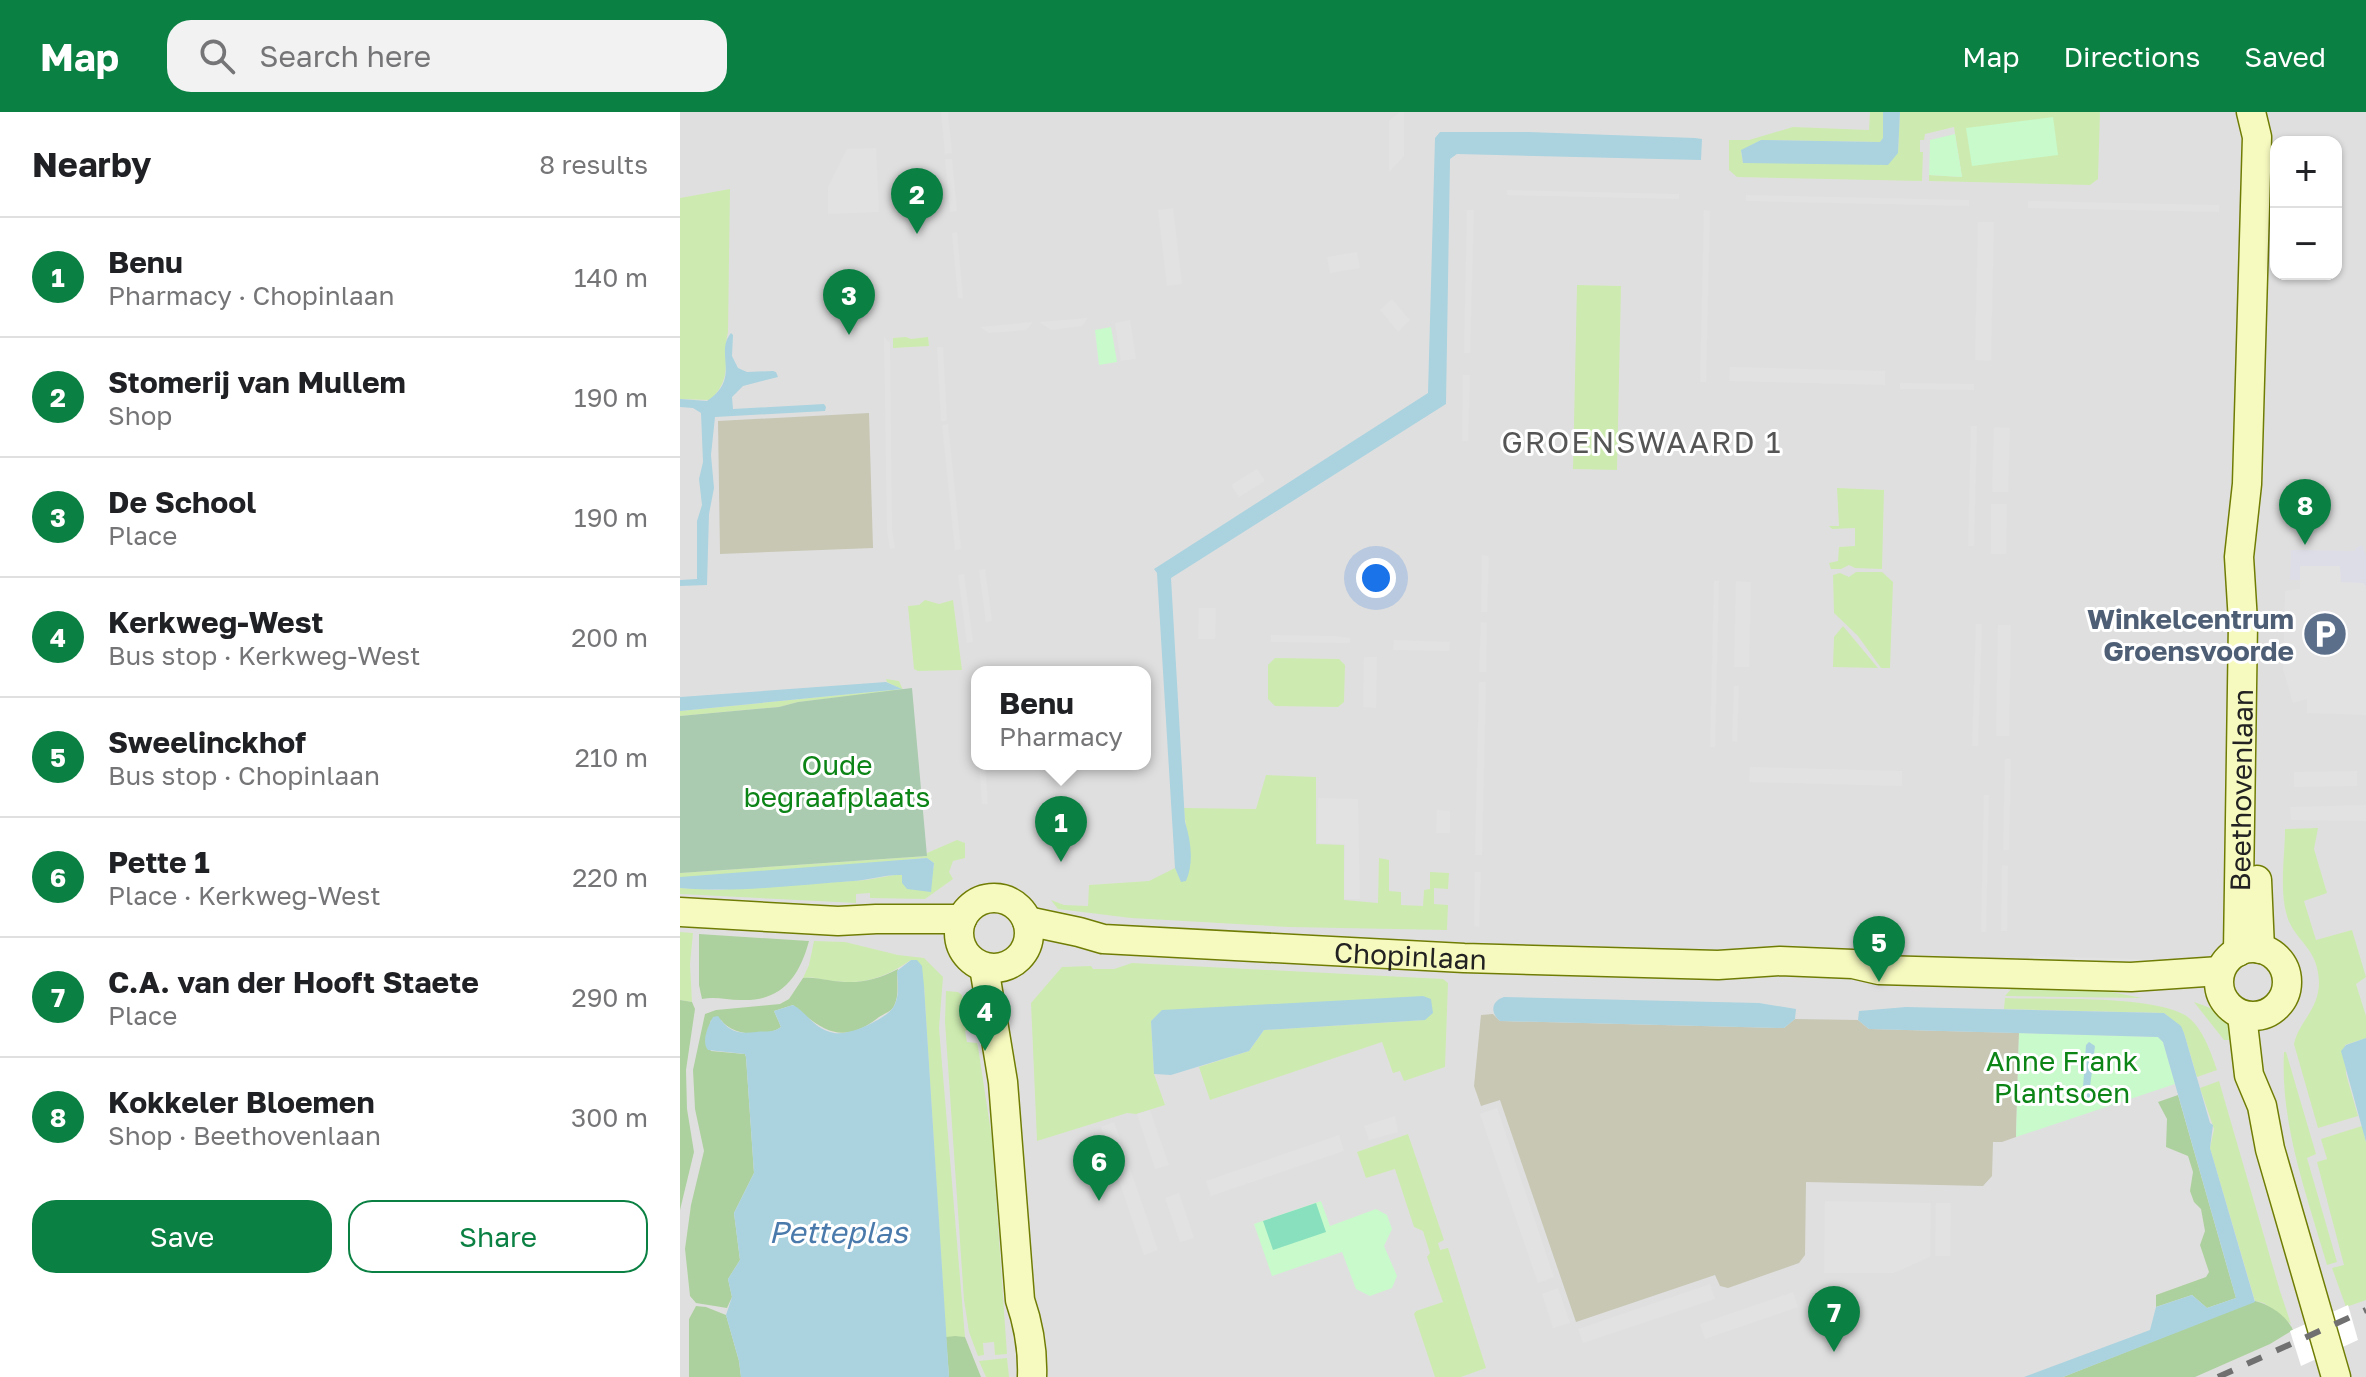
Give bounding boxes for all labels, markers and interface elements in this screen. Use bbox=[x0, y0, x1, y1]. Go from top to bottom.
search box bbox=[167, 20, 727, 92]
text: Map bbox=[40, 34, 119, 79]
icon: search bbox=[195, 34, 239, 78]
text: Search here bbox=[259, 38, 431, 74]
text: Map bbox=[1962, 40, 2019, 73]
text: Directions bbox=[2063, 40, 2200, 73]
text: Saved bbox=[2244, 40, 2326, 73]
map controls bbox=[2270, 136, 2342, 280]
button: + bbox=[2270, 136, 2342, 208]
text: Nearby bbox=[32, 144, 152, 184]
text: 8 results bbox=[539, 149, 648, 180]
pin: 2 bbox=[891, 168, 943, 234]
button: − bbox=[2270, 208, 2342, 280]
text: Benu bbox=[108, 244, 183, 280]
text: 1 bbox=[51, 262, 65, 293]
text: 140 m bbox=[574, 262, 648, 293]
pin: 3 bbox=[823, 269, 875, 335]
text: Pharmacy · Chopinlaan bbox=[108, 280, 394, 311]
text: Stomerij van Mullem bbox=[108, 364, 406, 400]
text: 2 bbox=[50, 382, 66, 413]
text: 190 m bbox=[574, 382, 648, 413]
text: Shop bbox=[108, 400, 172, 431]
district label: GROENSWAARD 1 bbox=[1502, 424, 1783, 460]
pin: 8 bbox=[2279, 479, 2331, 545]
text: De School bbox=[108, 484, 256, 520]
text: 3 bbox=[50, 502, 66, 533]
text: 190 m bbox=[574, 502, 648, 533]
text: Place bbox=[108, 520, 177, 551]
your location bbox=[1356, 558, 1396, 598]
place label: Winkelcentrum Groensvoorde bbox=[2087, 602, 2294, 667]
text: Kerkweg-West bbox=[108, 604, 323, 640]
parking icon: Winkelcentrum Groensvoorde bbox=[2301, 610, 2349, 658]
text: 4 bbox=[50, 622, 66, 653]
text: 200 m bbox=[571, 622, 648, 653]
text: Bus stop · Kerkweg-West bbox=[108, 640, 421, 671]
popup bbox=[971, 666, 1151, 770]
text: Benu bbox=[999, 685, 1074, 721]
street label: Beethovenlaan bbox=[2222, 689, 2258, 891]
text: Pharmacy bbox=[999, 721, 1123, 752]
text: Sweelinckhof bbox=[108, 724, 306, 760]
text: 5 bbox=[50, 742, 66, 773]
text: 210 m bbox=[575, 742, 648, 773]
park label: Oude begraafplaats bbox=[744, 748, 930, 813]
text: Bus stop · Chopinlaan bbox=[108, 760, 380, 791]
pin: 1 bbox=[1035, 796, 1087, 862]
text: Pette 1 bbox=[108, 844, 210, 880]
text: 6 bbox=[50, 862, 66, 893]
text: 220 m bbox=[572, 862, 648, 893]
text: Place · Kerkweg-West bbox=[108, 880, 381, 911]
pin: 5 bbox=[1853, 916, 1905, 982]
street label: Chopinlaan bbox=[1333, 935, 1487, 975]
text: C.A. van der Hooft Staete bbox=[108, 964, 479, 1000]
text: 7 bbox=[51, 982, 65, 1013]
text: 290 m bbox=[572, 982, 648, 1013]
pin: 4 bbox=[959, 985, 1011, 1051]
text: Place bbox=[108, 1000, 177, 1031]
park label: Anne Frank Plantsoen bbox=[1986, 1044, 2138, 1109]
text: Kokkeler Bloemen bbox=[108, 1084, 375, 1120]
text: 8 bbox=[50, 1102, 66, 1133]
text: 300 m bbox=[571, 1102, 648, 1133]
text: Shop · Beethovenlaan bbox=[108, 1120, 381, 1151]
pin: 6 bbox=[1073, 1135, 1125, 1201]
button: Save bbox=[32, 1200, 332, 1273]
button: Share bbox=[348, 1200, 648, 1273]
water label: Petteplas bbox=[769, 1214, 908, 1250]
pin: 7 bbox=[1808, 1286, 1860, 1352]

